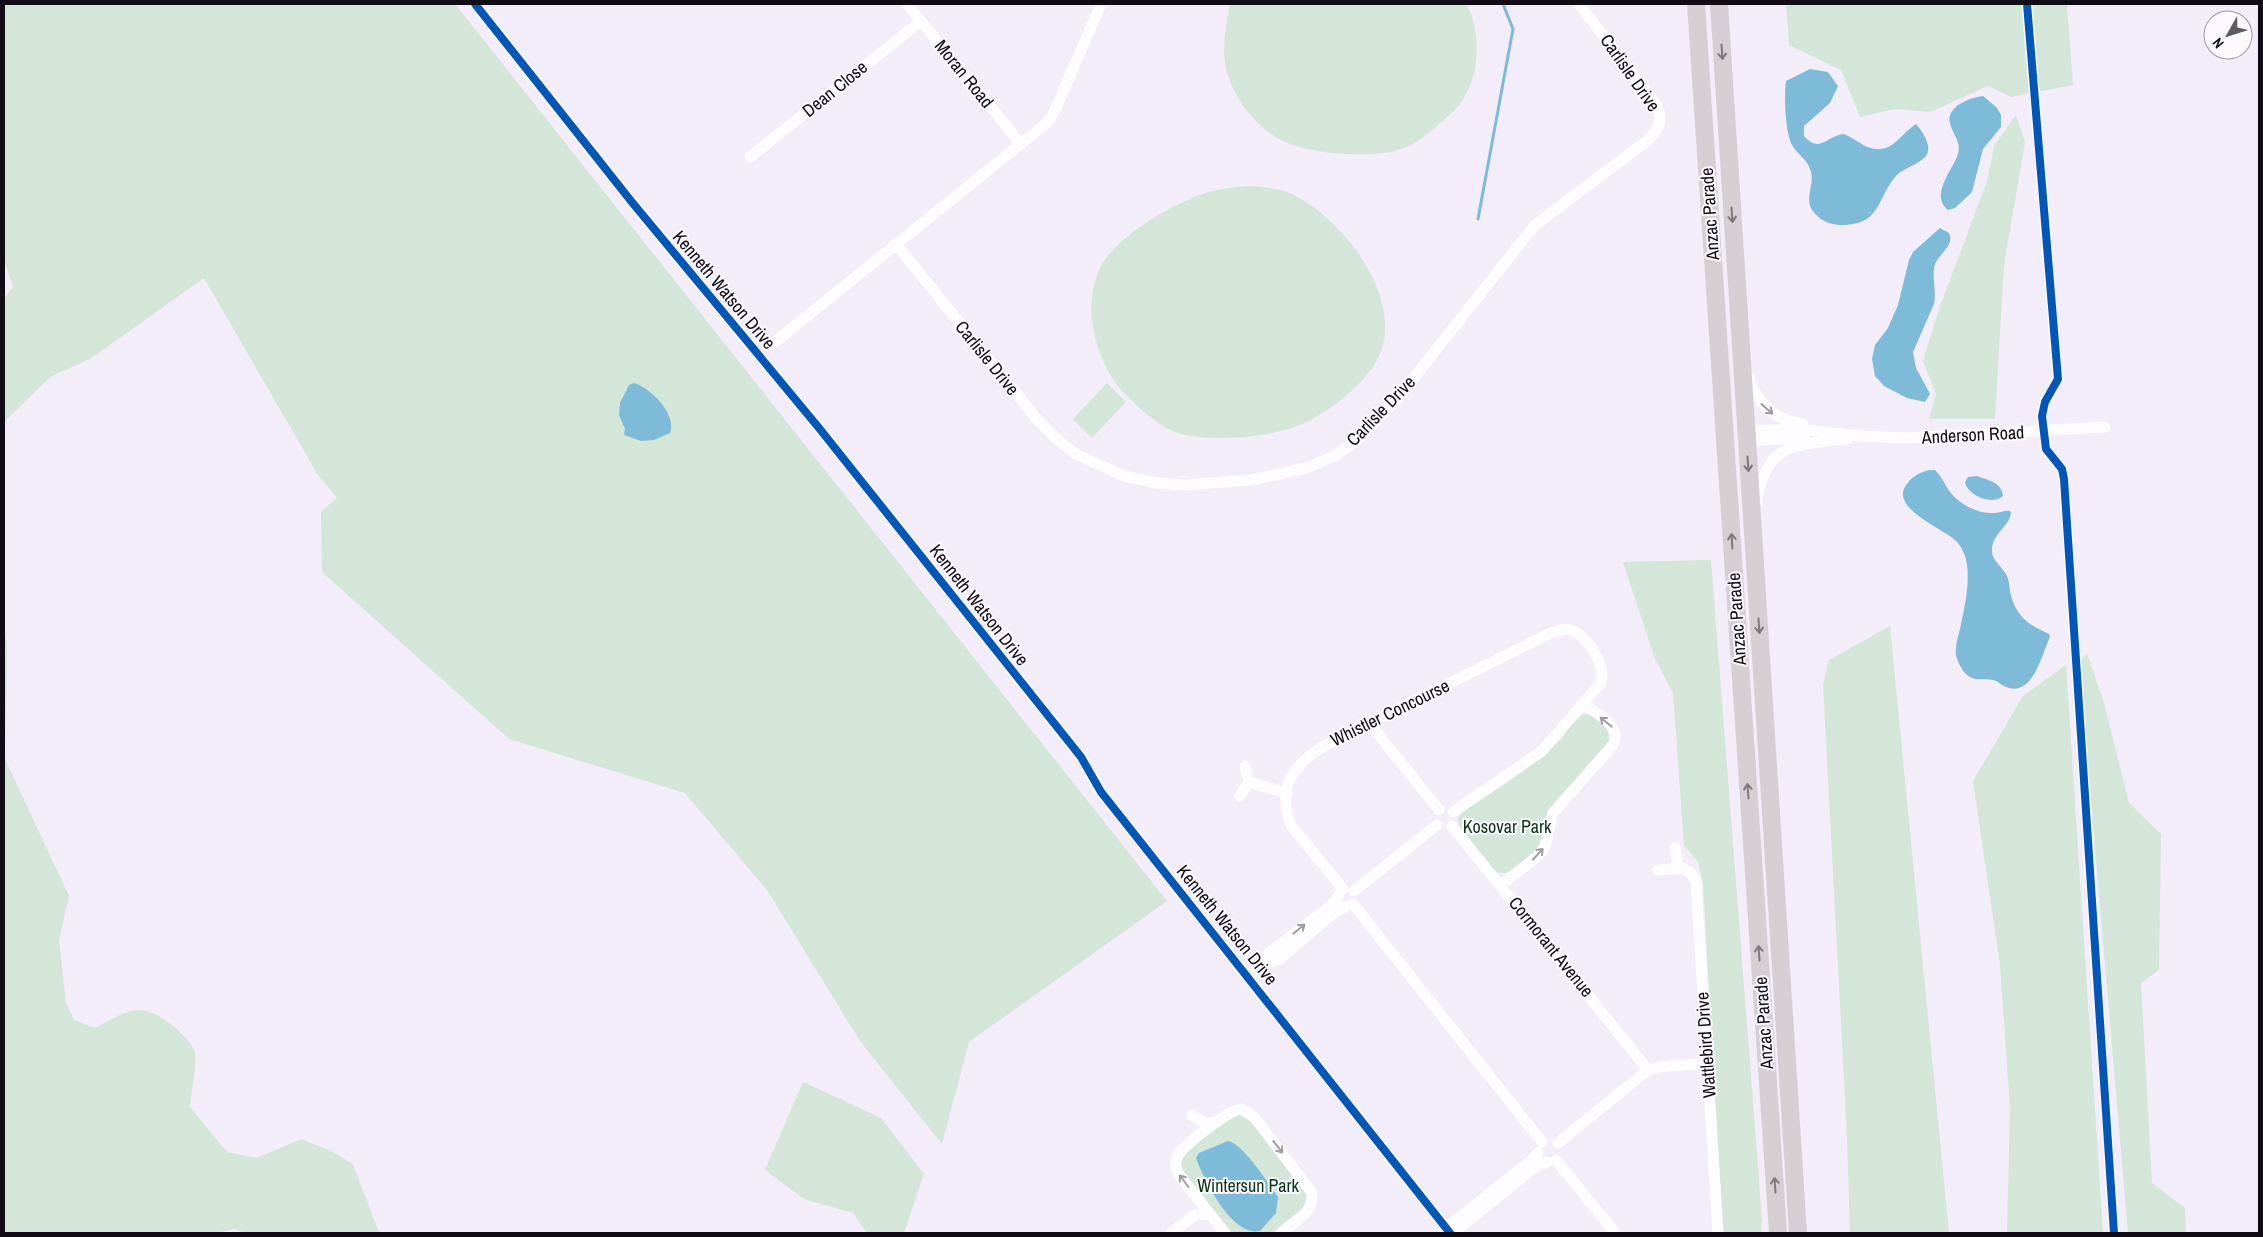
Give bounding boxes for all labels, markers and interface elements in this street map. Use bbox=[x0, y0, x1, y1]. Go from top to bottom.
north arrow bbox=[2203, 10, 2253, 60]
street label: Carlisle Drive bbox=[1595, 29, 1666, 116]
street label: Moran Road bbox=[929, 34, 1000, 113]
text: N bbox=[2208, 34, 2228, 52]
one-way arrow bbox=[1718, 44, 1727, 60]
street label: Dean Close bbox=[797, 55, 873, 123]
street label: Anzac Parade bbox=[1694, 167, 1725, 262]
one-way arrow bbox=[1728, 206, 1737, 222]
street label: Kenneth Watson Drive bbox=[667, 225, 782, 354]
street label: Carlisle Drive bbox=[950, 315, 1025, 400]
street label: Carlisle Drive bbox=[1341, 370, 1421, 451]
one-way arrow bbox=[1761, 403, 1774, 415]
street label: Anderson Road bbox=[1920, 419, 2025, 450]
one-way arrow bbox=[1743, 456, 1752, 472]
one-way arrow bbox=[1727, 533, 1736, 549]
street label: Kenneth Watson Drive bbox=[924, 539, 1035, 671]
street label: Anzac Parade bbox=[1721, 572, 1752, 667]
one-way arrow bbox=[1754, 618, 1763, 634]
street label: Whistler Concourse bbox=[1326, 673, 1454, 752]
one-way arrow bbox=[1600, 716, 1613, 727]
one-way arrow bbox=[1744, 783, 1753, 799]
park label: Kosovar Park bbox=[1463, 814, 1552, 839]
one-way arrow bbox=[1532, 847, 1544, 860]
street label: Kenneth Watson Drive bbox=[1171, 859, 1284, 990]
street label: Cormorant Avenue bbox=[1503, 891, 1600, 1002]
one-way arrow bbox=[1292, 924, 1305, 935]
one-way arrow bbox=[1755, 945, 1764, 961]
street label: Anzac Parade bbox=[1748, 976, 1779, 1071]
street label: Wattlebird Drive bbox=[1689, 991, 1722, 1099]
one-way arrow bbox=[1273, 1141, 1284, 1154]
park label: Wintersun Park bbox=[1197, 1173, 1299, 1198]
one-way arrow bbox=[1179, 1174, 1189, 1188]
one-way arrow bbox=[1770, 1177, 1779, 1193]

